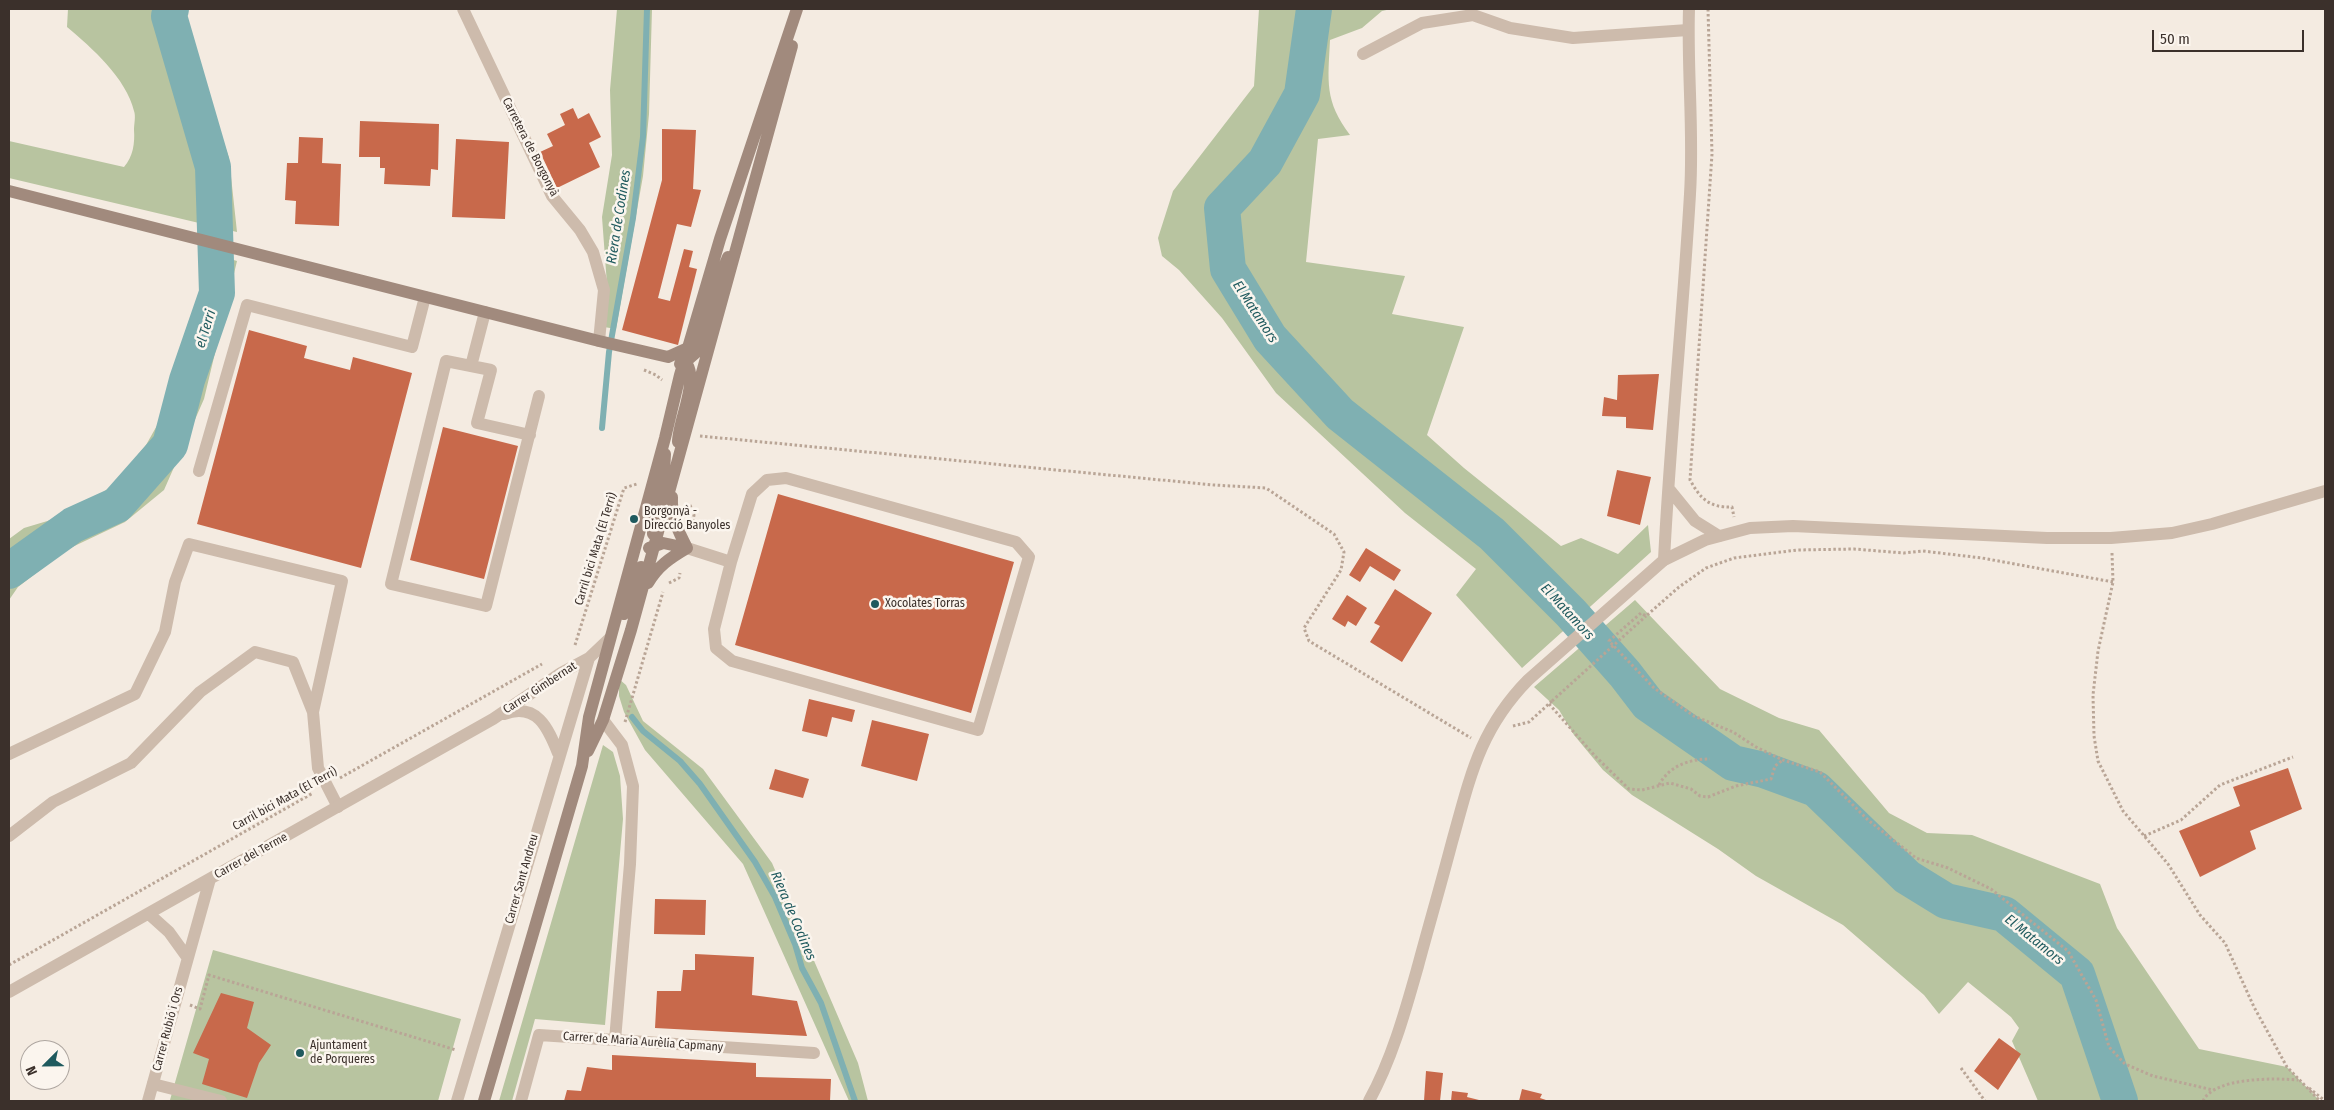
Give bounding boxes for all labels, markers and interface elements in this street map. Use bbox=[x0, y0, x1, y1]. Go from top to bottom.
scale bar bbox=[2154, 20, 2306, 52]
text: 50 m bbox=[2160, 30, 2190, 48]
street label: Carretera de Borgonyà bbox=[499, 95, 561, 199]
water label: Riera de Codines bbox=[603, 169, 635, 265]
water label: El Matamors bbox=[1229, 278, 1281, 346]
water label: el Terri bbox=[192, 308, 220, 350]
street label: Carril bici Mata (El Terri) bbox=[572, 491, 620, 607]
place label: Borgonyà - Direcció Banyoles bbox=[644, 505, 730, 533]
marker: Borgonyà - Direcció Banyoles bbox=[628, 513, 640, 525]
water label: El Matamors bbox=[1537, 580, 1597, 644]
place label: Xocolates Torras bbox=[885, 597, 965, 611]
marker: Xocolates Torras bbox=[869, 598, 881, 610]
street label: Carrer Gimbernat bbox=[501, 659, 579, 717]
street label: Carril bici Mata (El Terri) bbox=[230, 764, 340, 834]
street label: Carrer del Terme bbox=[212, 830, 290, 882]
street label: Carrer Sant Andreu bbox=[502, 832, 542, 926]
water label: Riera de Codines bbox=[767, 869, 819, 963]
water label: El Matamors bbox=[2001, 911, 2067, 969]
street label: Carrer Rubió i Ors bbox=[150, 985, 186, 1073]
street label: Carrer de Maria Aurèlia Capmany bbox=[562, 1029, 724, 1055]
place label: Ajuntament de Porqueres bbox=[310, 1039, 375, 1067]
north arrow bbox=[20, 1040, 70, 1090]
marker: Ajuntament de Porqueres bbox=[294, 1047, 306, 1059]
text: N bbox=[22, 1063, 41, 1078]

